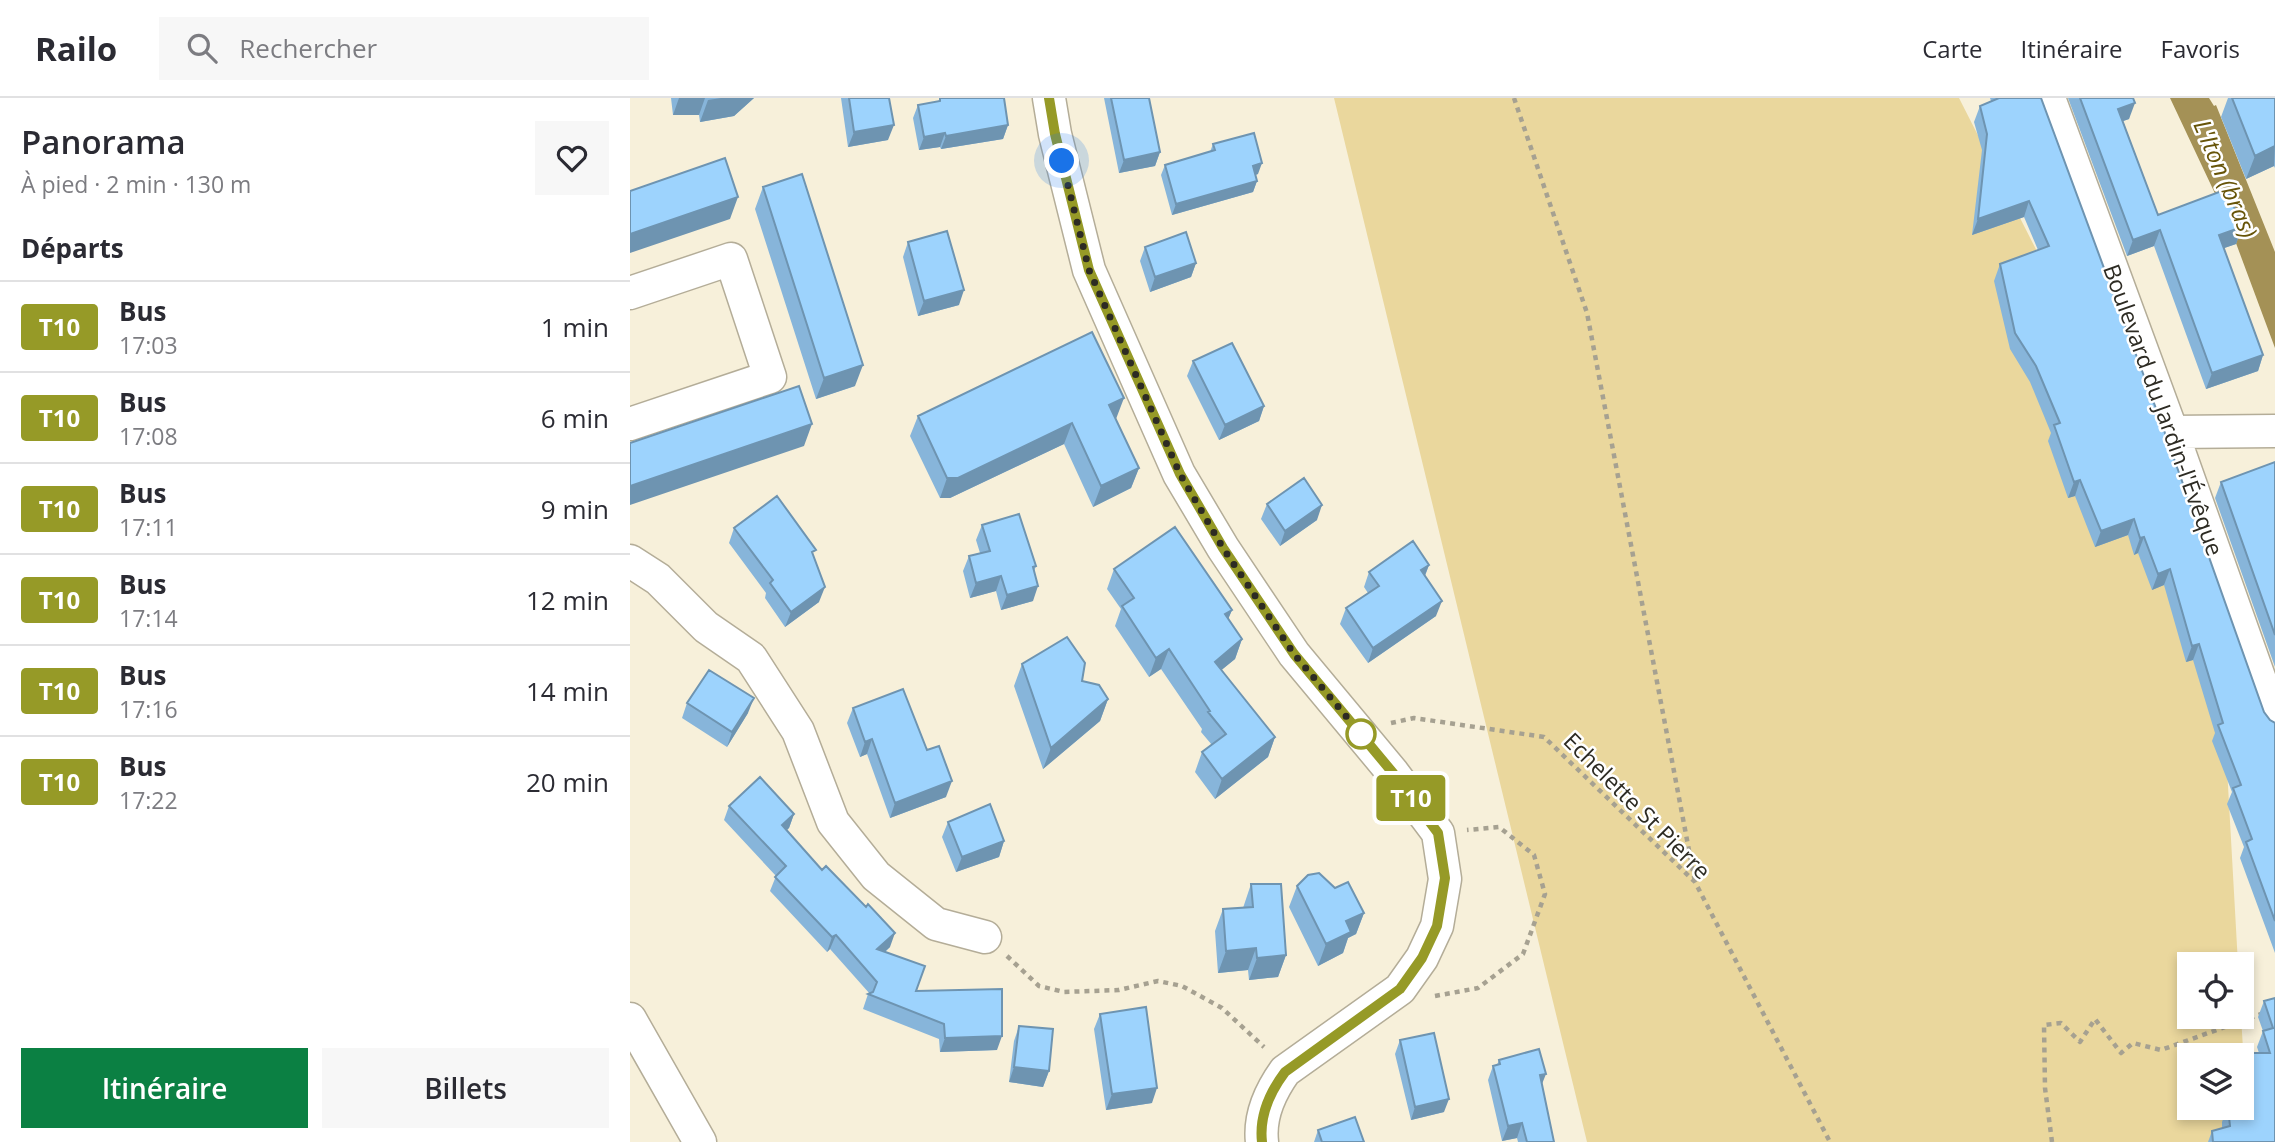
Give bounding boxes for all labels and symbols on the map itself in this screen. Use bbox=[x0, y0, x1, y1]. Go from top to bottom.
water label: L'Iton (bras) bbox=[2187, 114, 2266, 243]
your location bbox=[1044, 143, 1079, 178]
street label: Boulevard du Jardin-l'Évêque bbox=[2096, 259, 2232, 560]
unlabelled marker bbox=[1346, 719, 1376, 749]
street label: Echelette St Pierre bbox=[1557, 725, 1718, 886]
line badge: T10 bbox=[1371, 775, 1451, 821]

